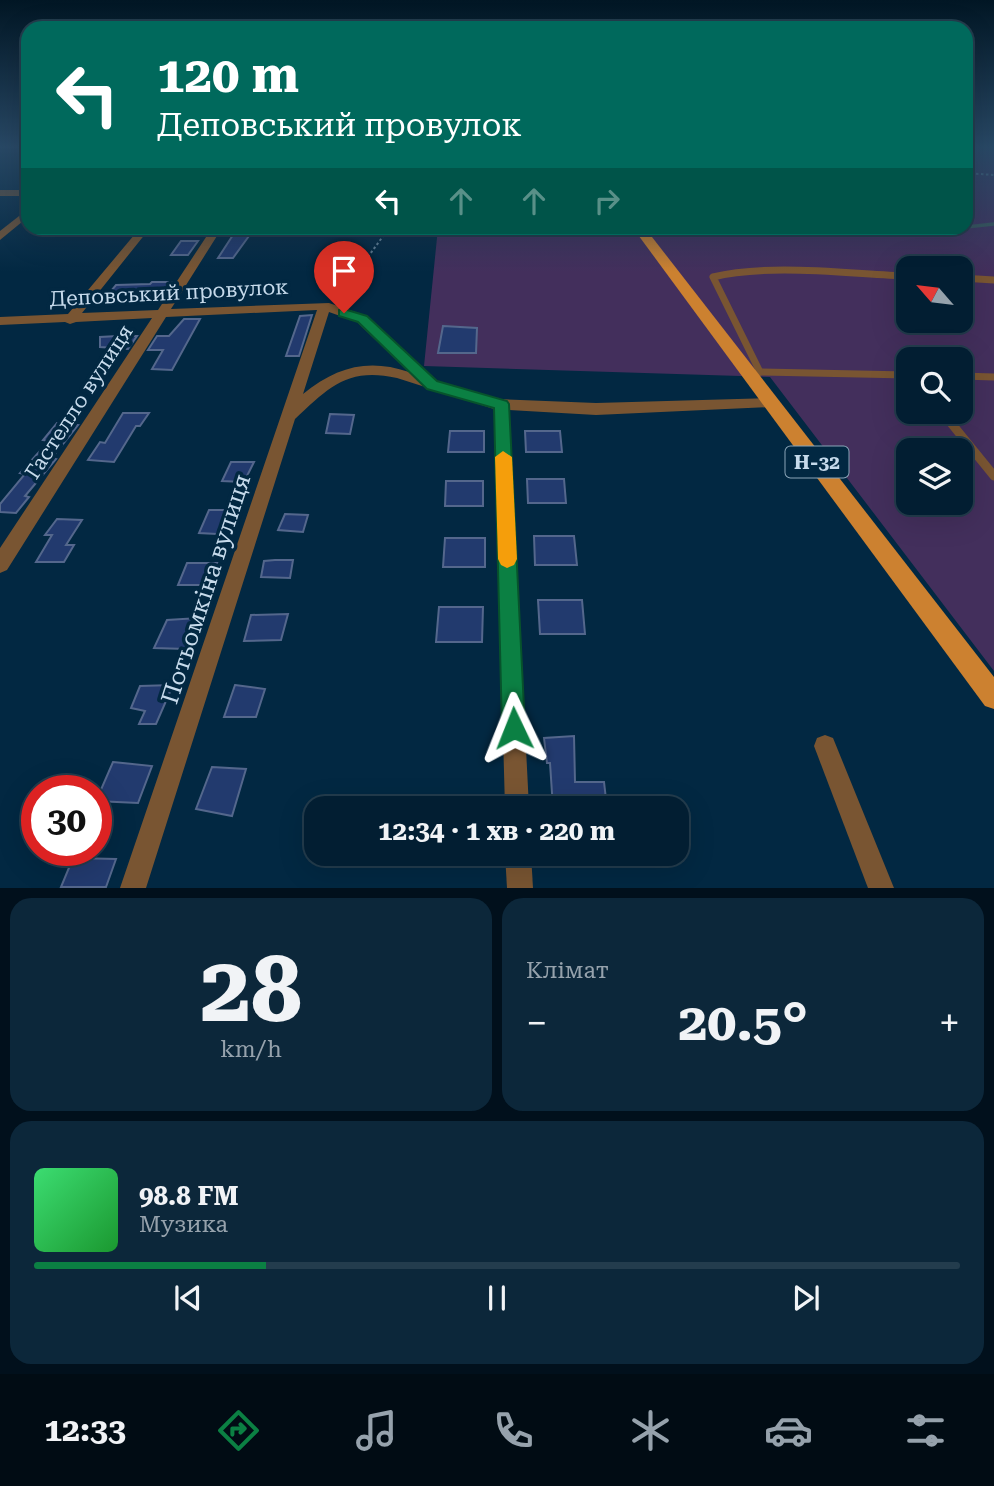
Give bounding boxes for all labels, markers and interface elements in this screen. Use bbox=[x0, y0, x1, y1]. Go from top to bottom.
text: 120 m bbox=[157, 47, 299, 104]
icon: left bbox=[42, 49, 133, 140]
text: Деповський провулок bbox=[157, 106, 522, 144]
icon: left bbox=[369, 182, 407, 220]
icon: ahead bbox=[442, 182, 480, 220]
icon: ahead bbox=[515, 182, 553, 220]
icon: right bbox=[588, 182, 626, 220]
pin bbox=[314, 241, 374, 313]
icon: arrive bbox=[325, 252, 363, 290]
north arrow bbox=[896, 256, 973, 332]
map controls bbox=[896, 256, 973, 515]
street label: Деповський провулок bbox=[49, 275, 289, 311]
street label: Гастелло вулиця bbox=[20, 320, 138, 484]
button: search bbox=[896, 347, 973, 424]
button: layers bbox=[896, 438, 973, 515]
road number: Н-32 bbox=[786, 446, 848, 477]
street label: Потьомкіна вулиця bbox=[156, 471, 256, 707]
position arrow bbox=[477, 691, 551, 765]
speed limit sign: 30 bbox=[21, 775, 112, 866]
text: 12:34 · 1 хв · 220 m bbox=[378, 816, 615, 846]
text: 28 bbox=[200, 937, 302, 1043]
text: Клімат bbox=[526, 957, 609, 984]
text: 20.5° bbox=[678, 992, 808, 1053]
text: − bbox=[526, 1001, 547, 1045]
text: + bbox=[939, 1001, 960, 1045]
text: km/h bbox=[220, 1036, 282, 1063]
text: 98.8 FM bbox=[139, 1181, 239, 1211]
text: Музика bbox=[139, 1211, 228, 1238]
icon: previous bbox=[169, 1279, 207, 1317]
icon: pause bbox=[478, 1279, 516, 1317]
icon: next bbox=[787, 1279, 825, 1317]
icon: directions bbox=[214, 1406, 263, 1455]
icon: music bbox=[352, 1406, 401, 1455]
icon: phone bbox=[489, 1406, 538, 1455]
icon: climate bbox=[626, 1406, 675, 1455]
icon: car bbox=[764, 1406, 813, 1455]
icon: filters bbox=[901, 1406, 950, 1455]
text: 12:33 bbox=[44, 1411, 126, 1449]

